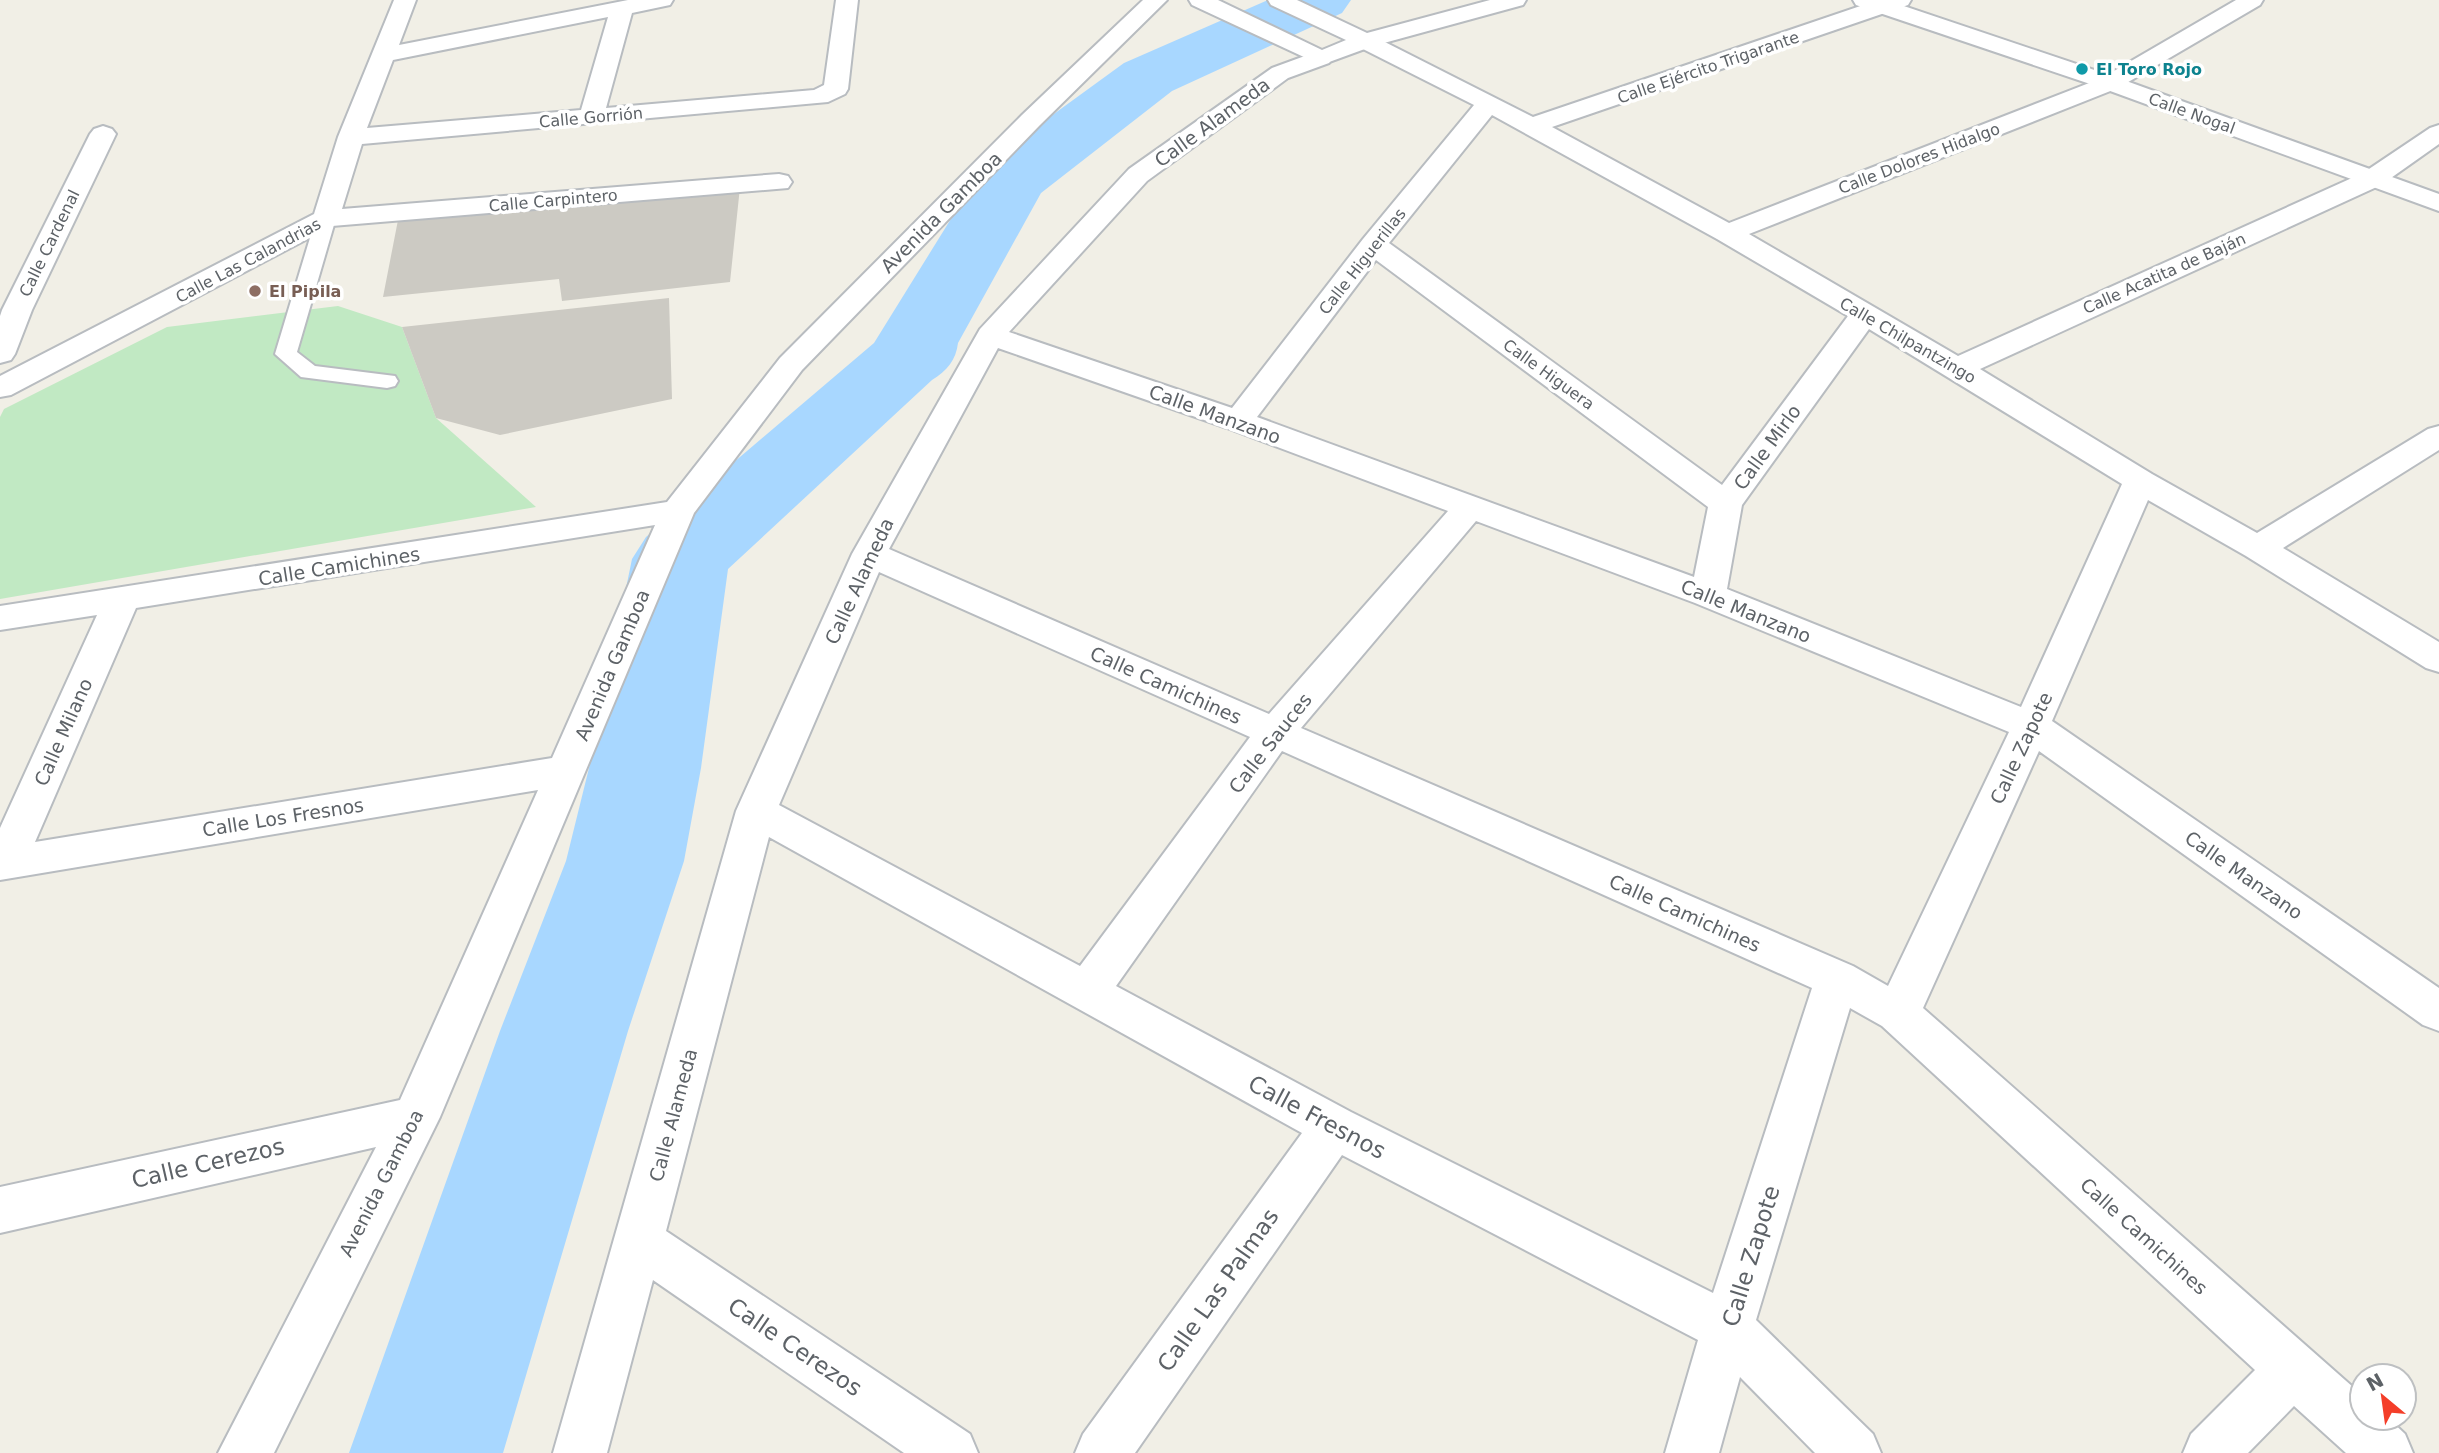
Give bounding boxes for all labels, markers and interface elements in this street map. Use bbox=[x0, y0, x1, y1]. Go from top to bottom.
street label: Calle Ejército Trigarante bbox=[1615, 27, 1801, 108]
place label: El Toro Rojo bbox=[2096, 60, 2202, 79]
marker: El Toro Rojo bbox=[2074, 61, 2090, 77]
street label: Calle Alameda bbox=[1150, 73, 1274, 171]
street label: Calle Nogal bbox=[2146, 89, 2238, 138]
street label: Calle Gorrión bbox=[538, 103, 644, 132]
street label: Calle Dolores Hidalgo bbox=[1836, 119, 2003, 198]
street label: Avenida Gamboa bbox=[876, 147, 1006, 277]
street label: Calle Carpintero bbox=[488, 185, 618, 216]
street label: Calle Cardenal bbox=[15, 187, 84, 300]
street label: Calle Higuerillas bbox=[1315, 204, 1410, 318]
street label: Calle Las Calandrias bbox=[172, 214, 324, 307]
street label: Calle Acatita de Baján bbox=[2080, 229, 2249, 318]
place label: El Pipila bbox=[269, 282, 341, 301]
marker: El Pipila bbox=[247, 283, 263, 299]
street label: Calle Chilpantzingo bbox=[1836, 294, 1979, 387]
street label: Calle Higuera bbox=[1500, 335, 1598, 414]
street label: Calle Manzano bbox=[1146, 380, 1284, 448]
street label: Calle Mirlo bbox=[1729, 400, 1805, 494]
street label: Calle Alameda bbox=[820, 514, 898, 648]
street label: Calle Camichines bbox=[257, 542, 421, 590]
street label: Calle Manzano bbox=[1678, 575, 1814, 647]
street label: Avenida Gamboa bbox=[570, 586, 654, 744]
street label: Calle Camichines bbox=[1087, 642, 1245, 728]
street label: Calle Milano bbox=[29, 675, 97, 789]
street label: Calle Sauces bbox=[1224, 689, 1316, 797]
street label: Calle Zapote bbox=[1986, 689, 2056, 807]
street label: Calle Los Fresnos bbox=[201, 793, 365, 841]
street label: Calle Manzano bbox=[2181, 826, 2307, 924]
street label: Calle Camichines bbox=[1606, 870, 1764, 956]
street label: Calle Alameda bbox=[645, 1046, 701, 1184]
street label: Calle Fresnos bbox=[1244, 1070, 1390, 1164]
street label: Avenida Gamboa bbox=[334, 1106, 428, 1260]
street label: Calle Cerezos bbox=[129, 1133, 287, 1193]
street label: Calle Camichines bbox=[2076, 1173, 2212, 1299]
street label: Calle Zapote bbox=[1717, 1182, 1785, 1330]
street label: Calle Las Palmas bbox=[1152, 1204, 1284, 1376]
street label: Calle Cerezos bbox=[723, 1293, 867, 1401]
north arrow bbox=[2348, 1362, 2418, 1432]
text: N bbox=[2362, 1369, 2387, 1396]

